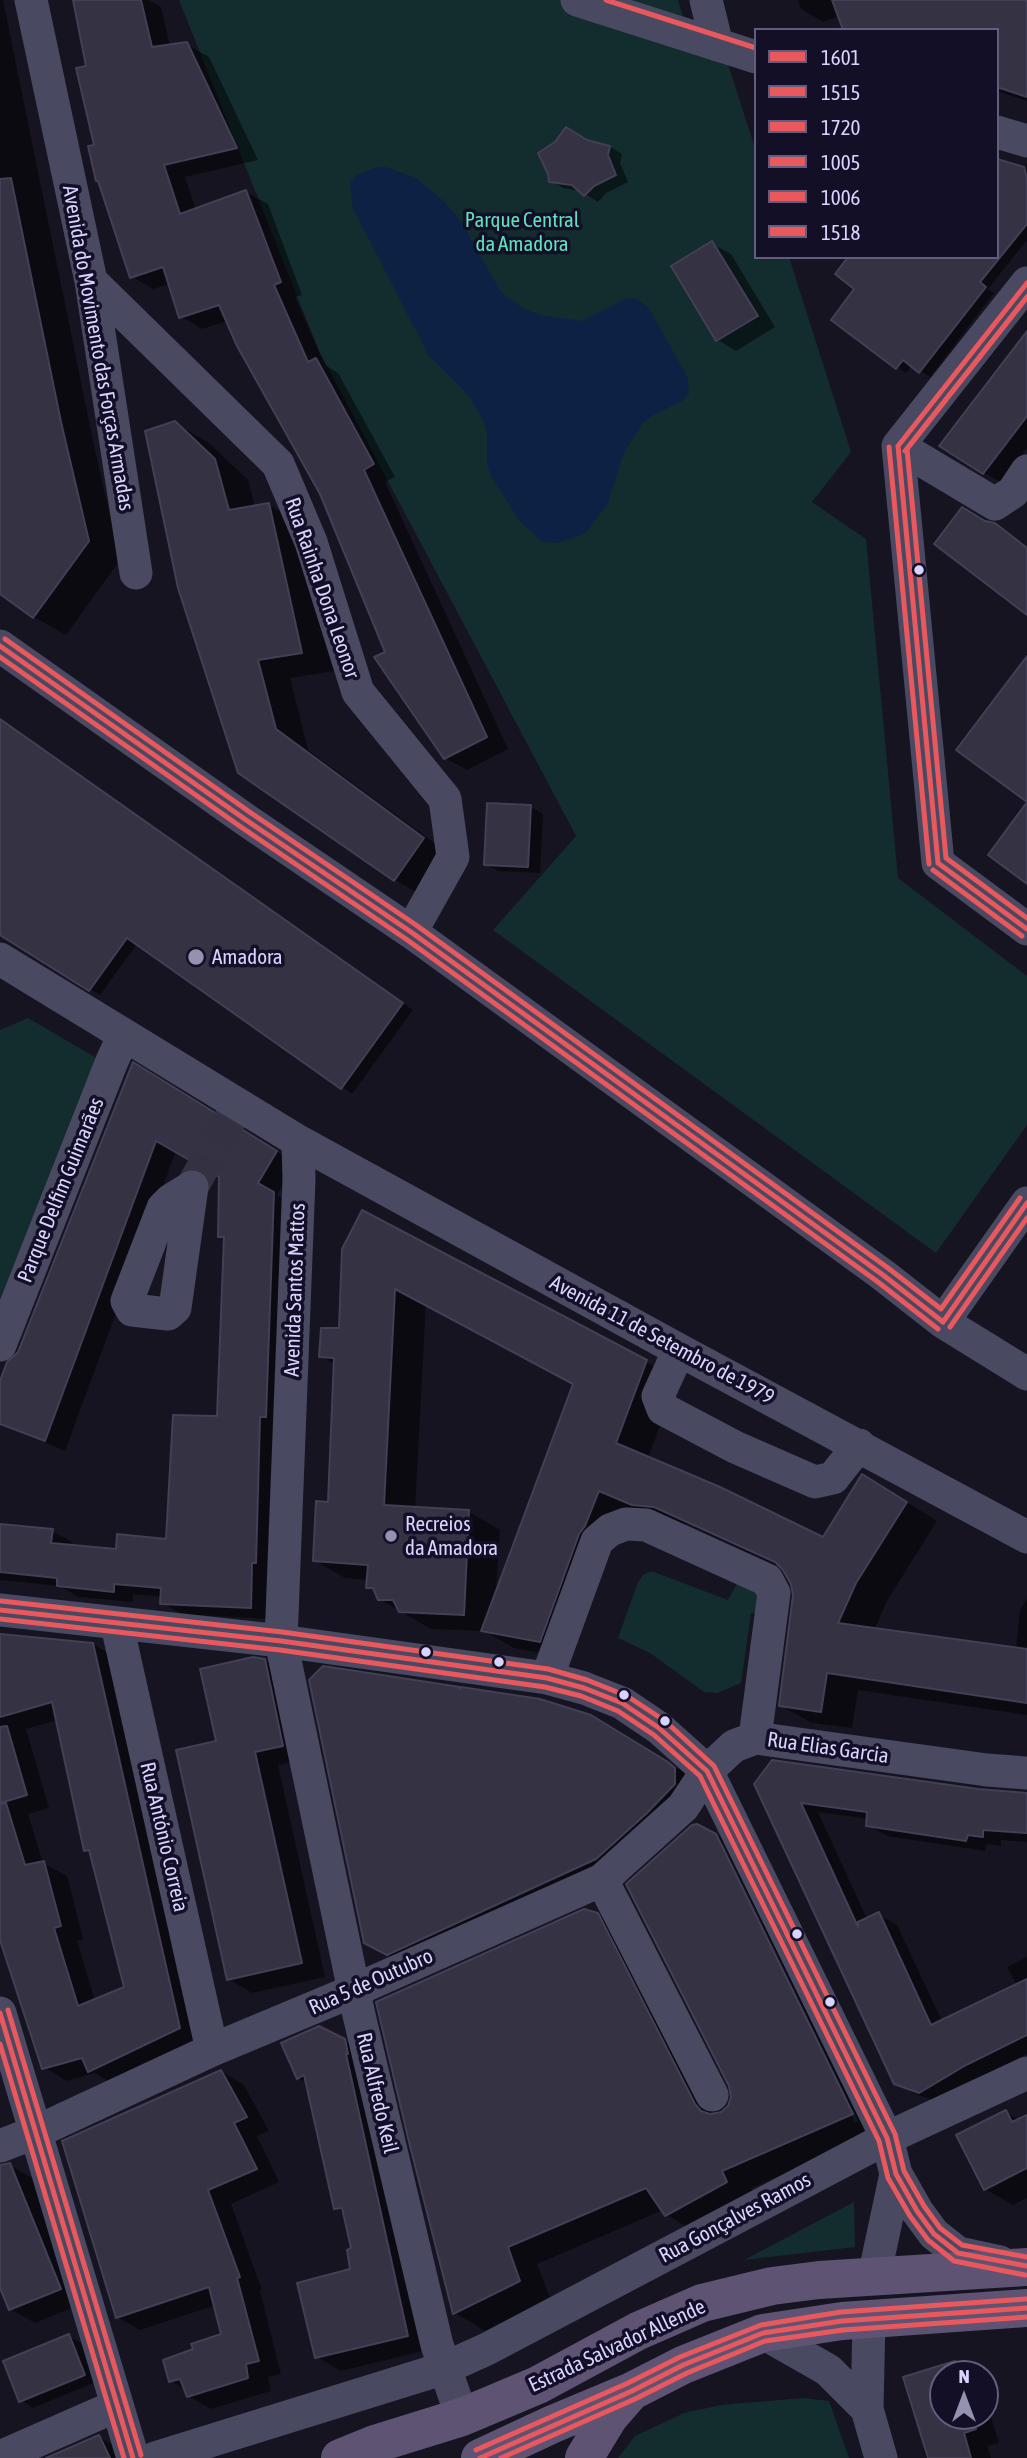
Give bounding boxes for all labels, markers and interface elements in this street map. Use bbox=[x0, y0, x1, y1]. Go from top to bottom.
legend bbox=[754, 28, 999, 259]
text: 1601 bbox=[821, 45, 860, 69]
text: 1515 bbox=[821, 80, 860, 104]
text: 1720 bbox=[821, 115, 860, 139]
text: 1005 bbox=[821, 150, 860, 174]
street label: Avenida do Movimento das Forças Armadas bbox=[57, 183, 139, 513]
text: 1006 bbox=[821, 185, 860, 209]
park label: Parque Central da Amadora bbox=[465, 207, 579, 257]
text: 1518 bbox=[821, 220, 860, 244]
street label: Rua Rainha Dona Leonor bbox=[279, 494, 365, 682]
unlabelled marker bbox=[912, 563, 926, 577]
place label: Amadora bbox=[212, 944, 283, 970]
marker: Amadora bbox=[186, 947, 206, 967]
street label: Parque Delfim Guimarães bbox=[12, 1094, 110, 1286]
street label: Avenida Santos Mattos bbox=[279, 1203, 311, 1377]
street label: Avenida 11 de Setembro de 1979 bbox=[546, 1270, 778, 1410]
place label: Recreios da Amadora bbox=[405, 1511, 498, 1561]
marker: Recreios da Amadora bbox=[383, 1528, 399, 1544]
unlabelled marker bbox=[419, 1645, 433, 1659]
unlabelled marker bbox=[492, 1655, 506, 1669]
unlabelled marker bbox=[617, 1688, 631, 1702]
unlabelled marker bbox=[658, 1714, 672, 1728]
street label: Rua Elias Garcia bbox=[766, 1727, 890, 1769]
street label: Rua António Correia bbox=[135, 1760, 193, 1914]
unlabelled marker bbox=[790, 1927, 804, 1941]
street label: Rua 5 de Outubro bbox=[305, 1943, 437, 2021]
unlabelled marker bbox=[823, 1995, 837, 2009]
street label: Rua Alfredo Keil bbox=[351, 2030, 403, 2156]
street label: Rua Gonçalves Ramos bbox=[655, 2167, 815, 2269]
street label: Estrada Salvador Allende bbox=[525, 2294, 709, 2398]
north arrow bbox=[929, 2360, 999, 2430]
text: N bbox=[958, 2365, 970, 2387]

